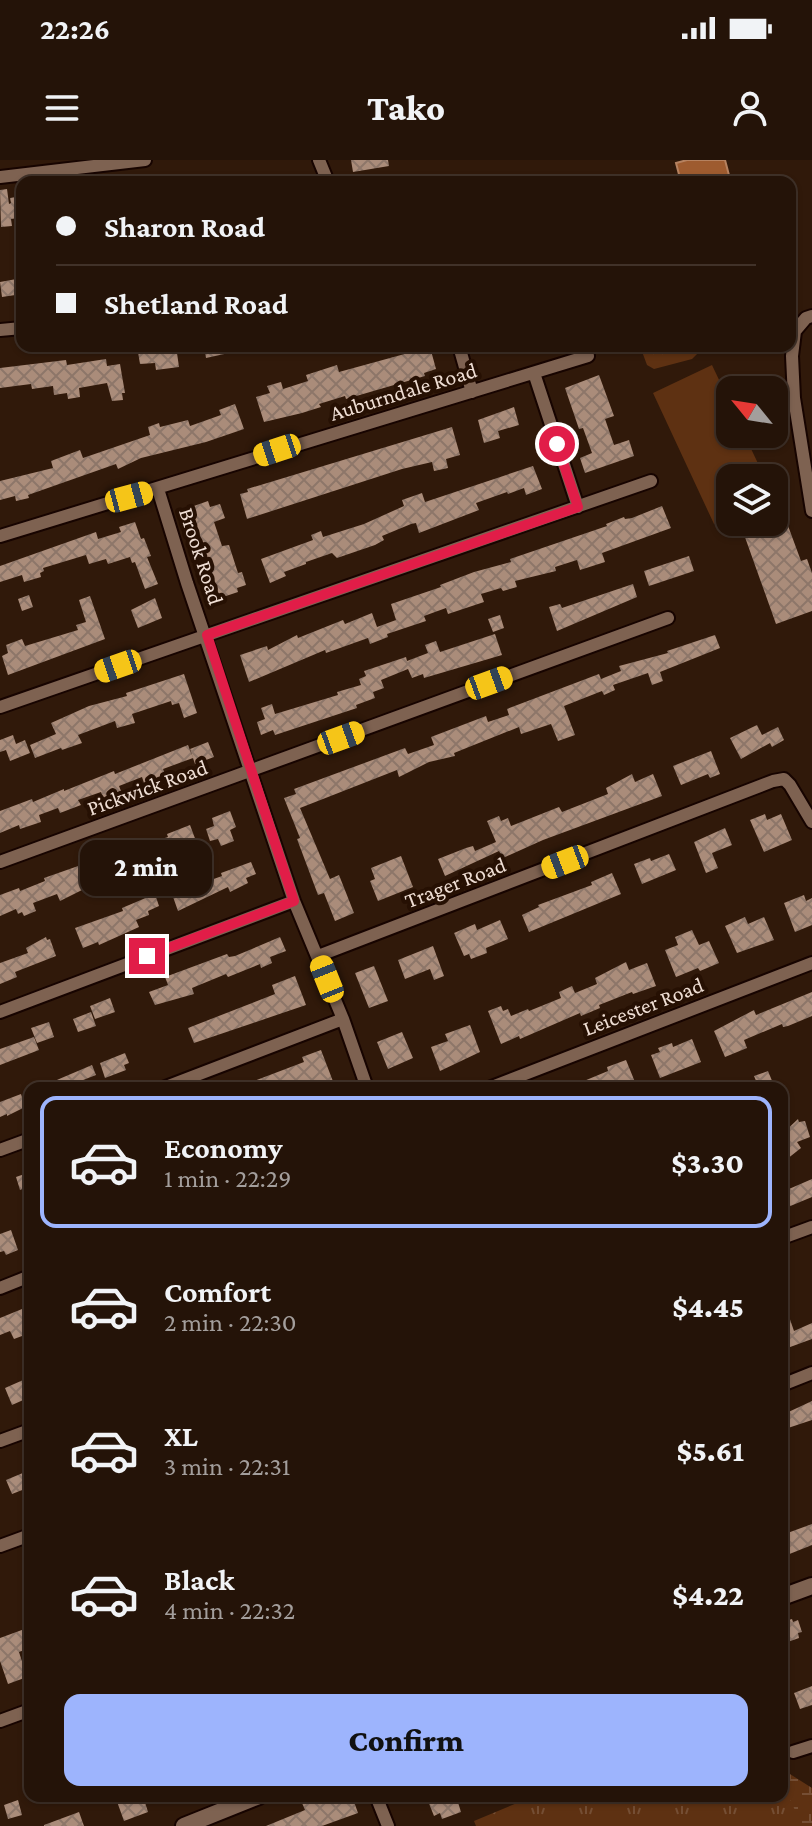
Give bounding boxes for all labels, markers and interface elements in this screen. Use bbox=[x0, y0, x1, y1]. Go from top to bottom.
text: 22:26 bbox=[40, 12, 110, 45]
icon: menu bbox=[40, 86, 84, 130]
icon: person bbox=[728, 86, 772, 130]
text: Tako bbox=[367, 88, 445, 128]
text: Sharon Road bbox=[104, 210, 265, 243]
text: Shetland Road bbox=[104, 287, 288, 320]
street label: Auburndale Road bbox=[327, 357, 480, 426]
north arrow bbox=[716, 376, 788, 448]
map controls bbox=[716, 376, 788, 536]
route start bbox=[539, 426, 575, 462]
car bbox=[250, 431, 304, 469]
button: layers bbox=[716, 464, 788, 536]
car bbox=[103, 479, 155, 515]
street label: Brook Road bbox=[174, 505, 229, 608]
car bbox=[91, 647, 145, 685]
car bbox=[462, 664, 516, 702]
car bbox=[314, 719, 368, 757]
street label: Pickwick Road bbox=[84, 754, 211, 821]
callout: 2 min bbox=[81, 840, 213, 896]
car bbox=[538, 842, 592, 882]
street label: Trager Road bbox=[401, 852, 510, 913]
text: 2 min bbox=[114, 853, 178, 882]
route end bbox=[129, 938, 165, 974]
car bbox=[307, 952, 347, 1006]
street label: Leicester Road bbox=[579, 972, 707, 1041]
icon: car bbox=[68, 1126, 140, 1198]
text: Economy bbox=[164, 1131, 283, 1164]
text: $3.30 bbox=[671, 1146, 744, 1179]
text: 1 min · 22:29 bbox=[164, 1164, 291, 1193]
icon: car bbox=[68, 1270, 140, 1342]
text: Comfort bbox=[164, 1275, 271, 1308]
text: $4.45 bbox=[672, 1290, 744, 1323]
text: 2 min · 22:30 bbox=[164, 1308, 297, 1337]
icon: car bbox=[68, 1414, 140, 1486]
text: XL bbox=[164, 1419, 198, 1452]
text: $5.61 bbox=[677, 1434, 744, 1467]
text: 3 min · 22:31 bbox=[164, 1452, 290, 1481]
icon: car bbox=[68, 1558, 140, 1630]
text: Black bbox=[164, 1563, 235, 1596]
text: $4.22 bbox=[672, 1578, 744, 1611]
text: 4 min · 22:32 bbox=[164, 1596, 295, 1625]
button: Confirm bbox=[64, 1694, 748, 1786]

